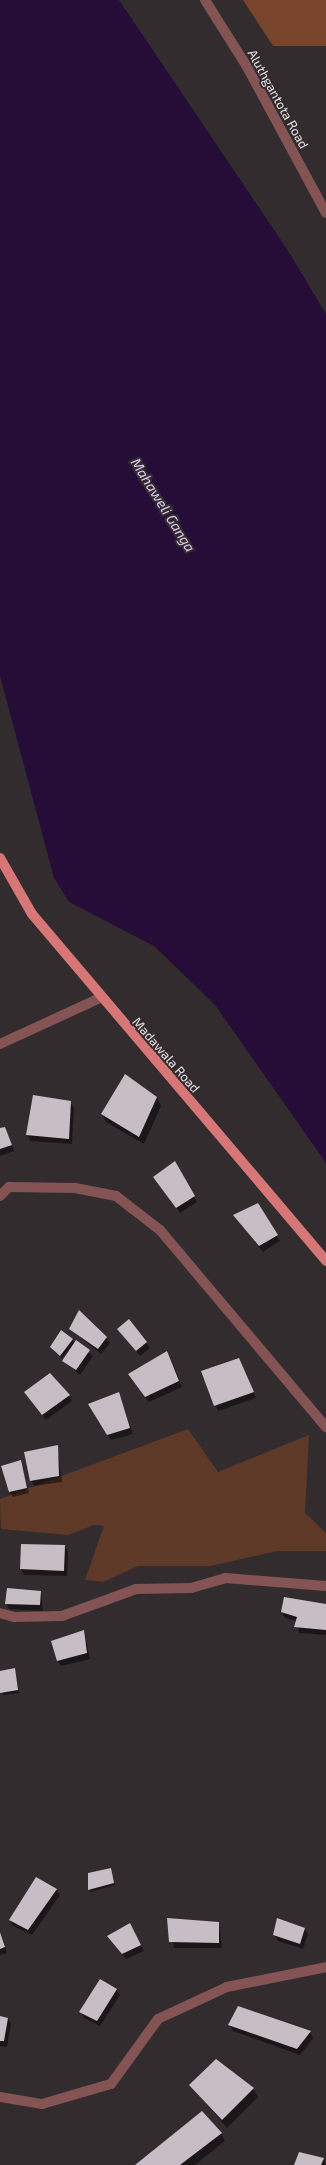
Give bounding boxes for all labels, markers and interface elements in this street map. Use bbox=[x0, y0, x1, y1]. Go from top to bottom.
street label: Aluthgantota Road bbox=[244, 47, 312, 151]
water label: Mahaweli Ganga bbox=[127, 455, 199, 555]
street label: Madawala Road bbox=[129, 1014, 203, 1096]

